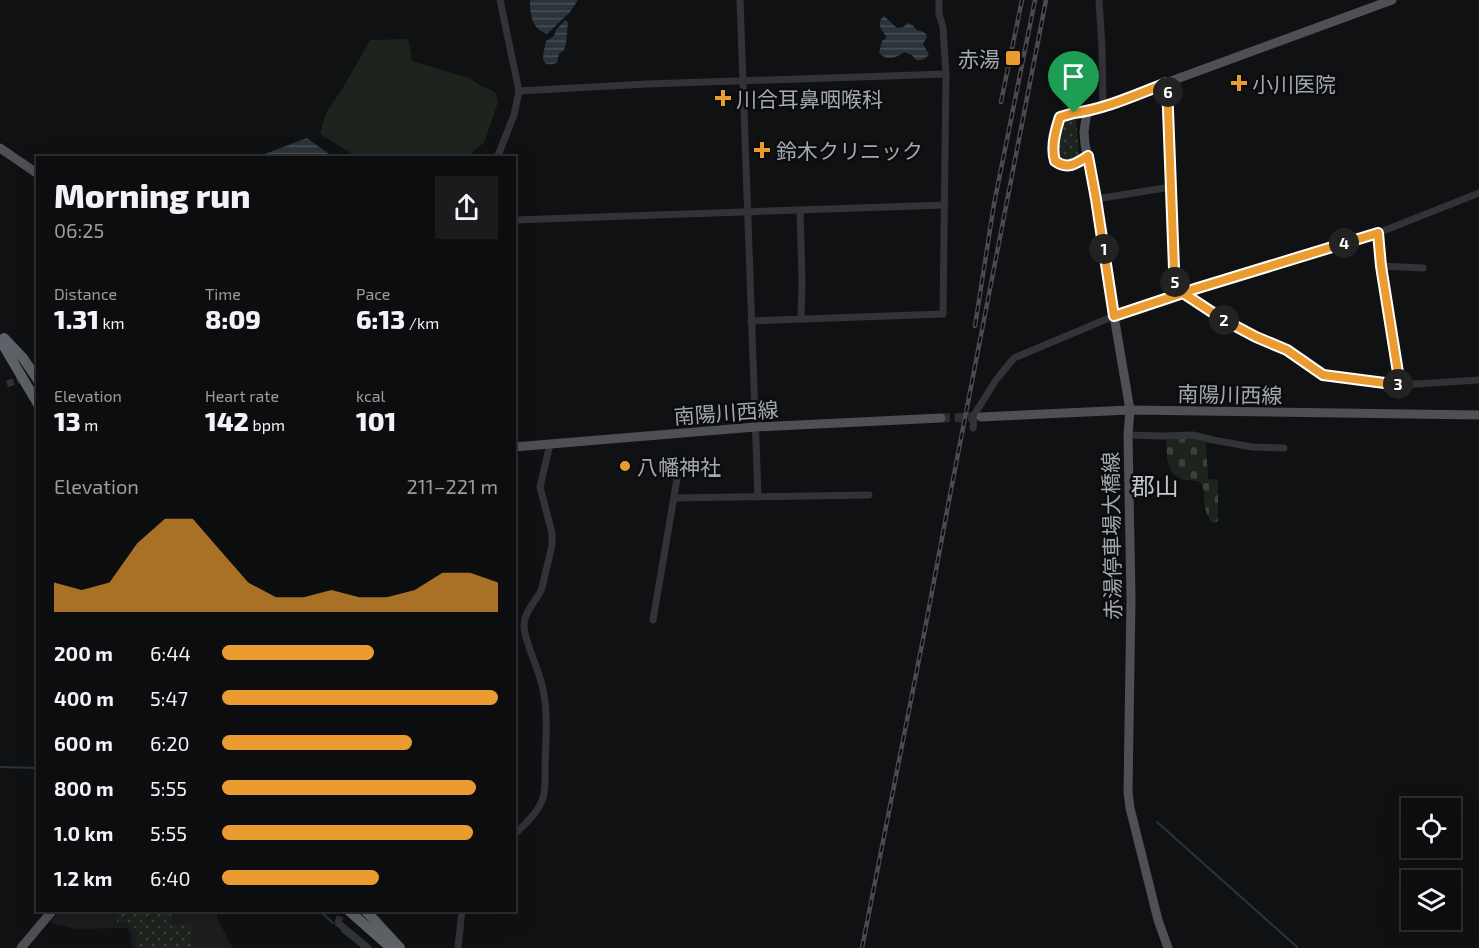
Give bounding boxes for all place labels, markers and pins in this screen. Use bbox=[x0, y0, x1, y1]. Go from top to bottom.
place label: 赤湯 bbox=[958, 46, 1000, 71]
marker: 赤湯 bbox=[1004, 49, 1022, 67]
pin bbox=[1048, 51, 1099, 113]
place label: 小川医院 bbox=[1252, 71, 1336, 96]
marker: 小川医院 bbox=[1230, 74, 1248, 92]
pin: 6 bbox=[1153, 77, 1183, 107]
place label: 川合耳鼻咽喉科 bbox=[736, 86, 883, 111]
marker: 川合耳鼻咽喉科 bbox=[714, 89, 732, 107]
place label: 鈴木クリニック bbox=[776, 138, 923, 163]
marker: 鈴木クリニック bbox=[753, 141, 771, 159]
pin: 4 bbox=[1329, 228, 1359, 258]
pin: 1 bbox=[1089, 234, 1119, 264]
pin: 5 bbox=[1160, 267, 1190, 297]
pin: 2 bbox=[1209, 305, 1239, 335]
pin: 3 bbox=[1383, 369, 1413, 399]
place label: 八幡神社 bbox=[637, 454, 721, 479]
marker: 八幡神社 bbox=[618, 459, 632, 473]

